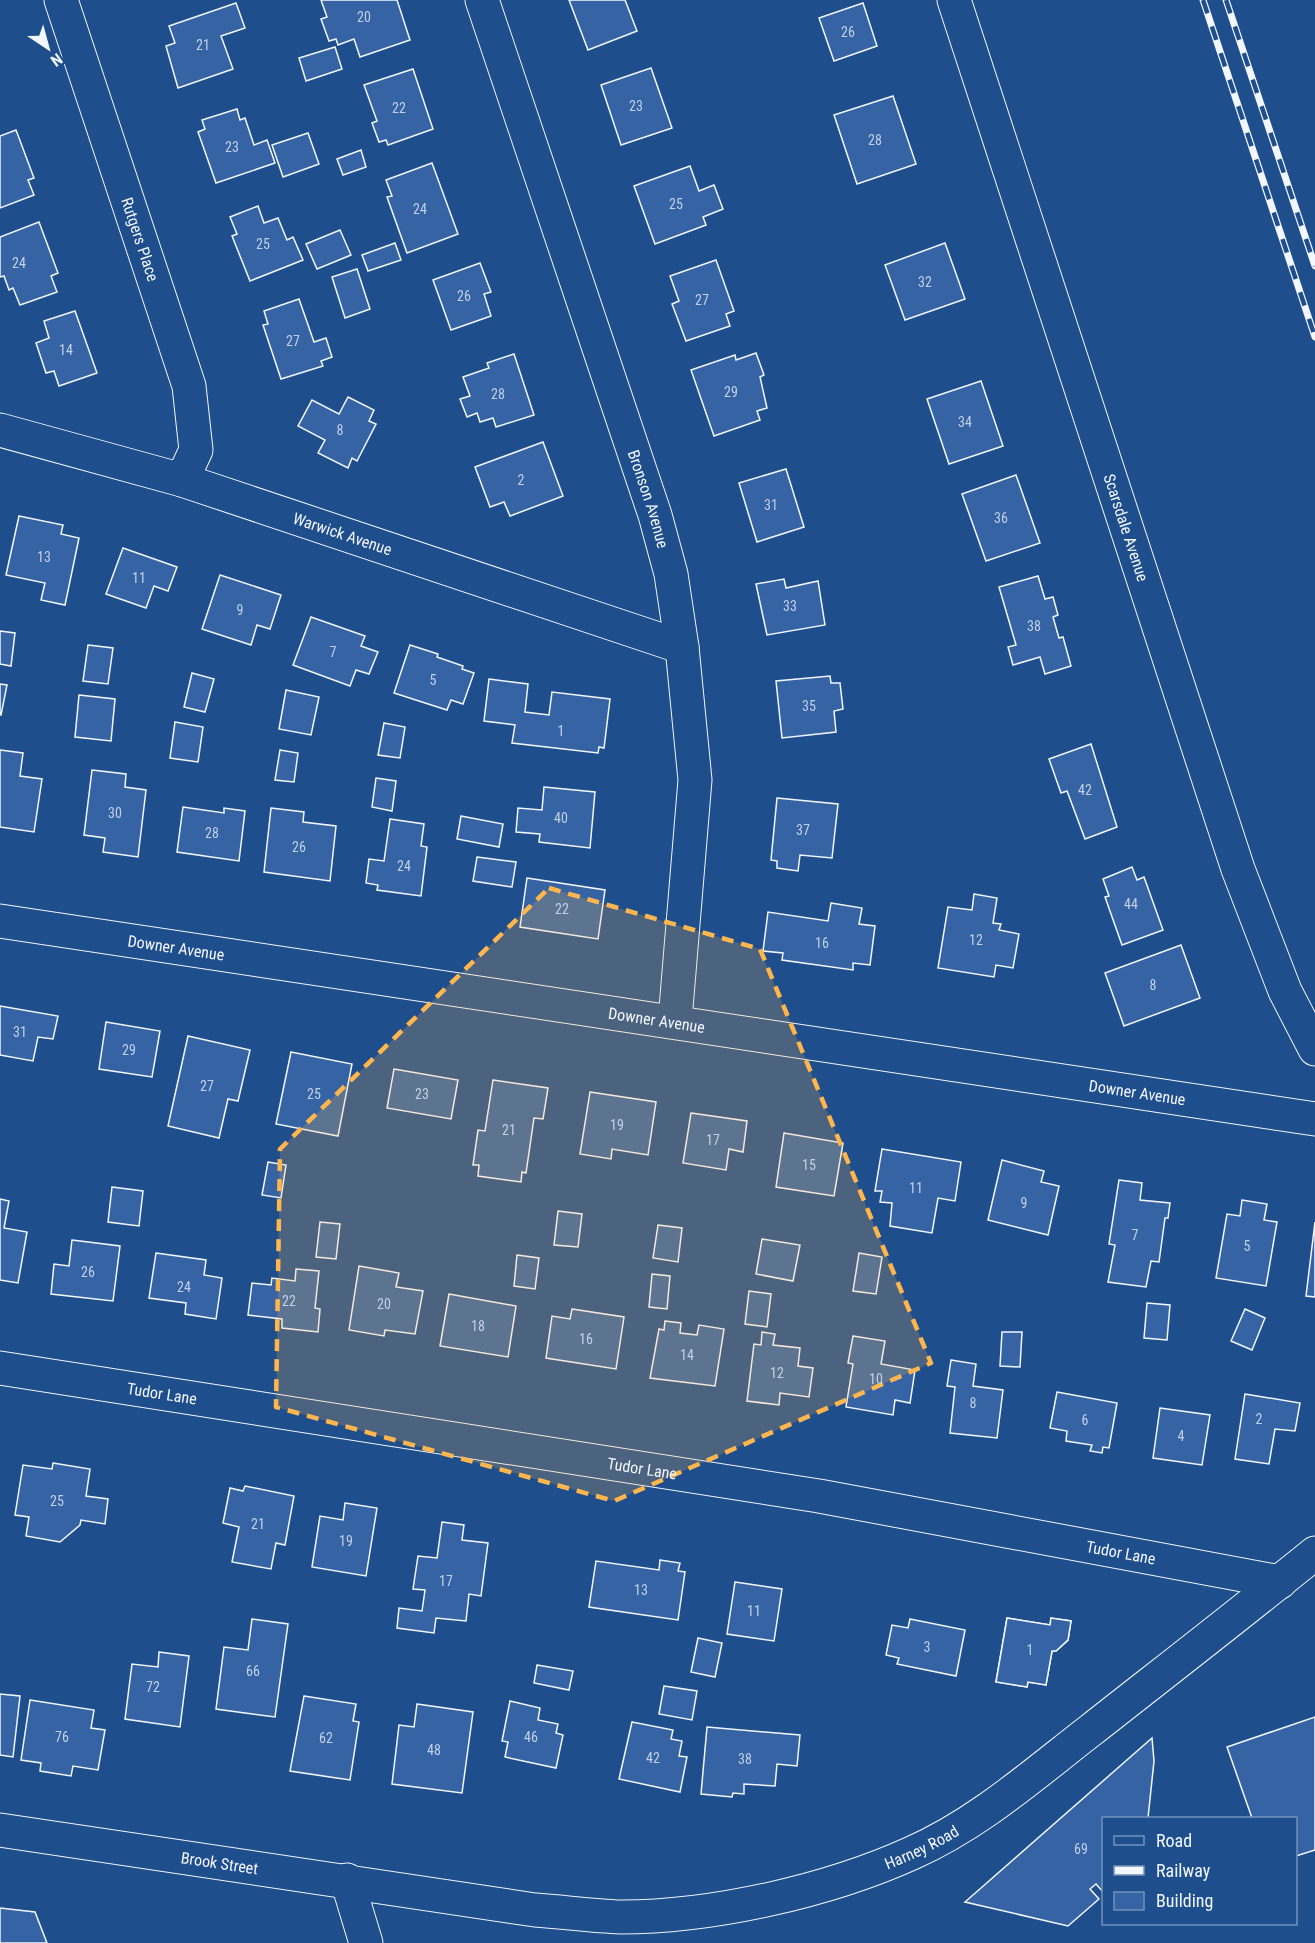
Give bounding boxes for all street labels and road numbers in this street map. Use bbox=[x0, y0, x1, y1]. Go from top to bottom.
street label: Rutgers Place bbox=[118, 195, 163, 284]
street label: Bronson Avenue bbox=[624, 447, 673, 550]
street label: Scarsdale Avenue bbox=[1100, 471, 1153, 584]
street label: Warwick Avenue bbox=[291, 508, 394, 559]
street label: Downer Avenue bbox=[126, 931, 226, 964]
street label: Downer Avenue bbox=[607, 1003, 706, 1037]
street label: Downer Avenue bbox=[1088, 1076, 1187, 1109]
street label: Tudor Lane bbox=[126, 1379, 198, 1408]
street label: Tudor Lane bbox=[606, 1454, 678, 1483]
street label: Tudor Lane bbox=[1085, 1537, 1157, 1568]
street label: Harney Road bbox=[882, 1821, 962, 1873]
street label: Brook Street bbox=[180, 1848, 260, 1878]

